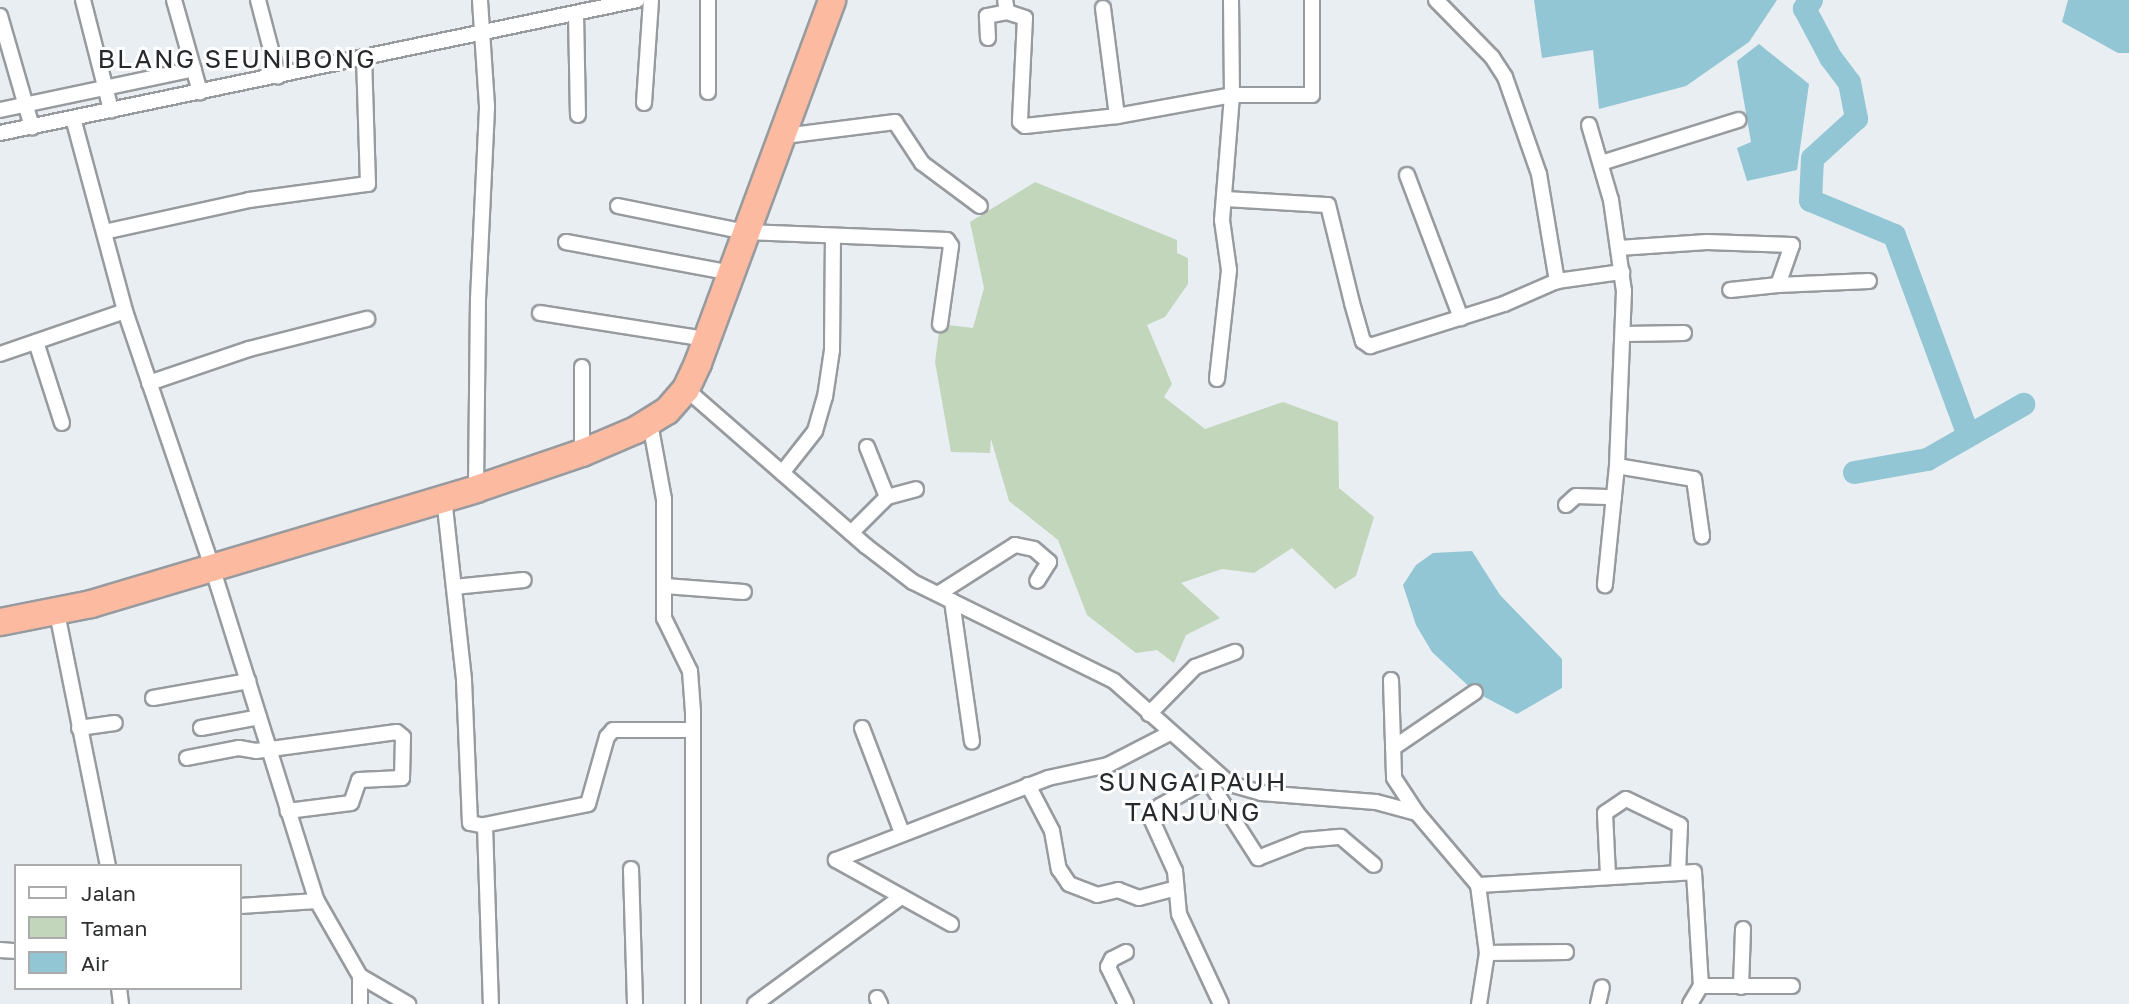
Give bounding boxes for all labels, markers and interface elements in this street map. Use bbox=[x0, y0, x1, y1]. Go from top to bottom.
district label: BLANG SEUNIBONG bbox=[99, 43, 375, 75]
district label: SUNGAIPAUH TANJUNG bbox=[1100, 766, 1286, 828]
legend bbox=[14, 864, 242, 990]
text: Jalan bbox=[81, 880, 136, 906]
text: Taman bbox=[81, 915, 147, 941]
text: Air bbox=[81, 950, 109, 976]

